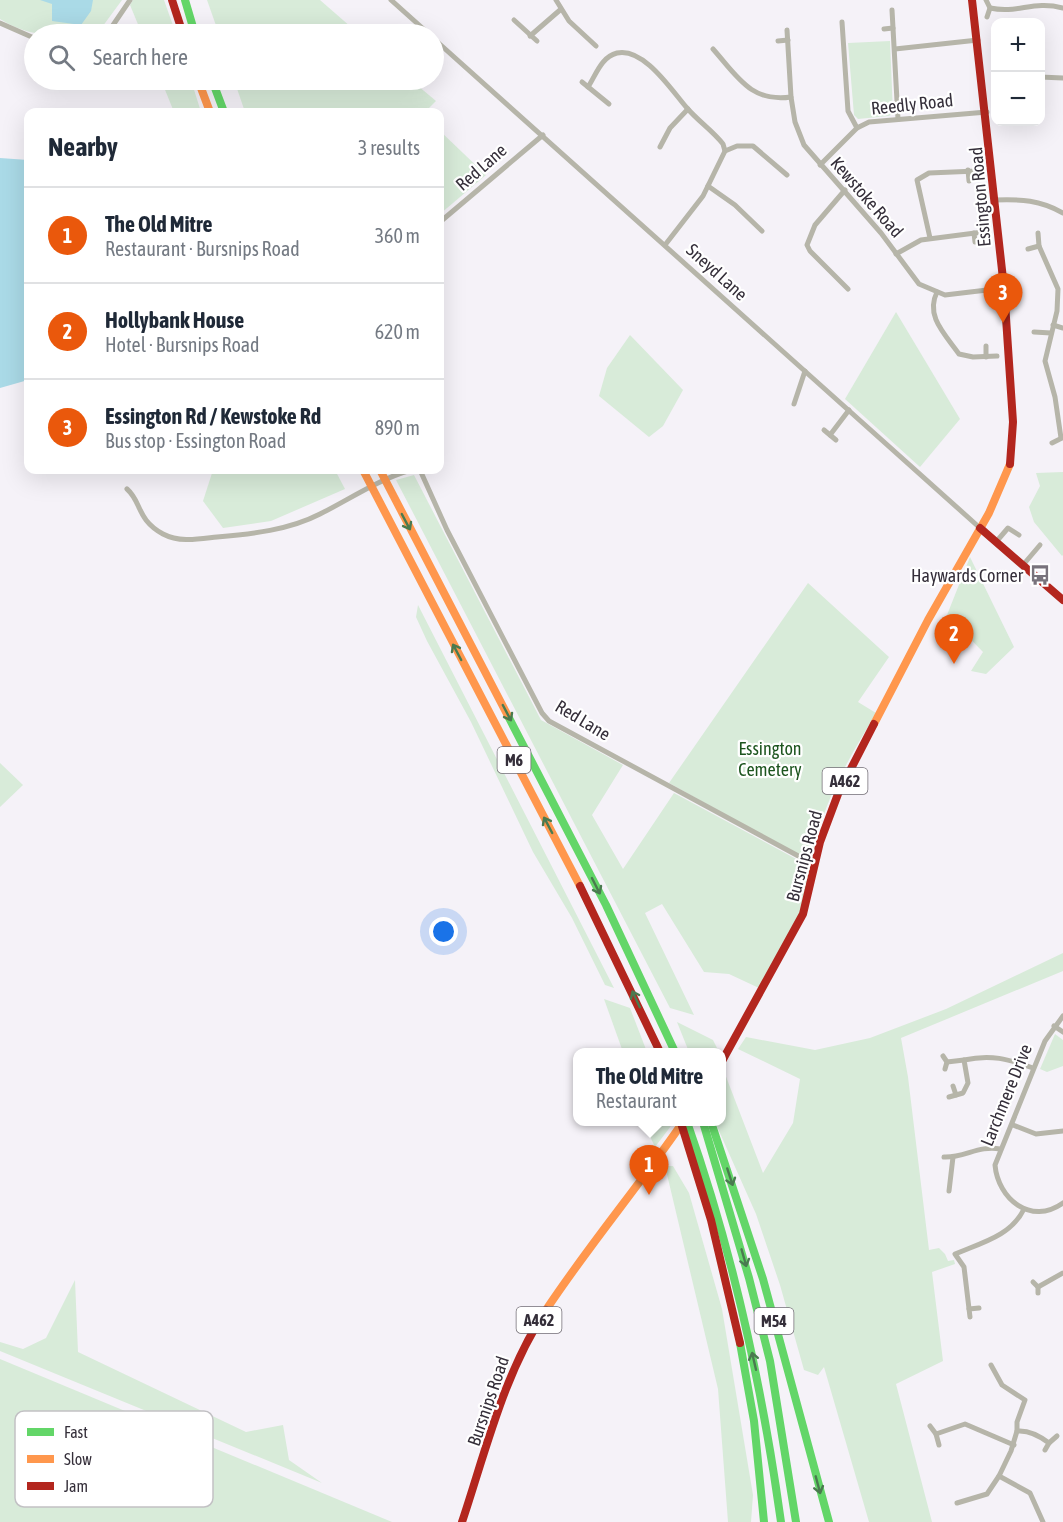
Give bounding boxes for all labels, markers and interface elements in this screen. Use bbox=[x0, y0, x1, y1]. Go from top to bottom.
map controls bbox=[991, 18, 1045, 126]
button: + bbox=[991, 18, 1045, 72]
search box bbox=[24, 24, 444, 90]
icon: search bbox=[45, 41, 78, 74]
text: Search here bbox=[93, 44, 188, 70]
button: − bbox=[991, 72, 1045, 126]
street label: Reedly Road bbox=[870, 89, 954, 119]
text: Nearby bbox=[48, 132, 118, 162]
text: 3 results bbox=[358, 136, 420, 159]
street label: Red Lane bbox=[451, 139, 511, 195]
street label: Essington Road bbox=[965, 146, 995, 248]
street label: Kewstoke Road bbox=[826, 153, 908, 241]
text: The Old Mitre bbox=[105, 211, 212, 237]
text: 1 bbox=[63, 224, 72, 247]
text: 360 m bbox=[375, 224, 420, 247]
text: Restaurant · Bursnips Road bbox=[105, 237, 300, 260]
street label: Sneyd Lane bbox=[682, 239, 752, 305]
pin: 3 bbox=[984, 274, 1022, 323]
text: Hollybank House bbox=[105, 307, 244, 333]
text: 2 bbox=[63, 320, 72, 343]
text: 620 m bbox=[375, 320, 420, 343]
text: Hotel · Bursnips Road bbox=[105, 333, 260, 356]
text: Essington Rd / Kewstoke Rd bbox=[105, 403, 321, 429]
text: 3 bbox=[63, 416, 72, 439]
text: 890 m bbox=[375, 416, 420, 439]
text: Bus stop · Essington Road bbox=[105, 429, 286, 452]
one-way arrow bbox=[400, 513, 412, 530]
bus stop icon: Haywards Corner bbox=[1028, 563, 1052, 587]
place label: Haywards Corner bbox=[911, 565, 1024, 586]
pin: 2 bbox=[934, 614, 974, 664]
one-way arrow bbox=[451, 644, 462, 662]
street label: Red Lane bbox=[552, 695, 614, 745]
one-way arrow bbox=[501, 704, 513, 722]
park label: Essington Cemetery bbox=[738, 738, 802, 780]
road number: M6 bbox=[498, 747, 530, 773]
road number: A462 bbox=[822, 768, 868, 794]
street label: Bursnips Road bbox=[782, 808, 826, 904]
one-way arrow bbox=[542, 817, 554, 834]
one-way arrow bbox=[591, 877, 602, 895]
your location bbox=[429, 917, 458, 946]
one-way arrow bbox=[629, 991, 641, 1009]
street label: Larchmere Drive bbox=[976, 1041, 1036, 1149]
popup bbox=[573, 1048, 726, 1126]
text: The Old Mitre bbox=[596, 1063, 703, 1089]
text: Restaurant bbox=[596, 1089, 677, 1112]
pin: 1 bbox=[630, 1146, 668, 1195]
one-way arrow bbox=[725, 1167, 736, 1186]
one-way arrow bbox=[739, 1248, 750, 1267]
road number: A462 bbox=[516, 1307, 562, 1333]
road number: M54 bbox=[754, 1308, 794, 1334]
one-way arrow bbox=[748, 1352, 759, 1371]
street label: Bursnips Road bbox=[463, 1353, 513, 1449]
legend bbox=[15, 1411, 213, 1507]
text: Fast bbox=[64, 1423, 88, 1441]
text: Slow bbox=[64, 1450, 92, 1468]
one-way arrow bbox=[813, 1475, 825, 1494]
text: Jam bbox=[64, 1477, 88, 1495]

